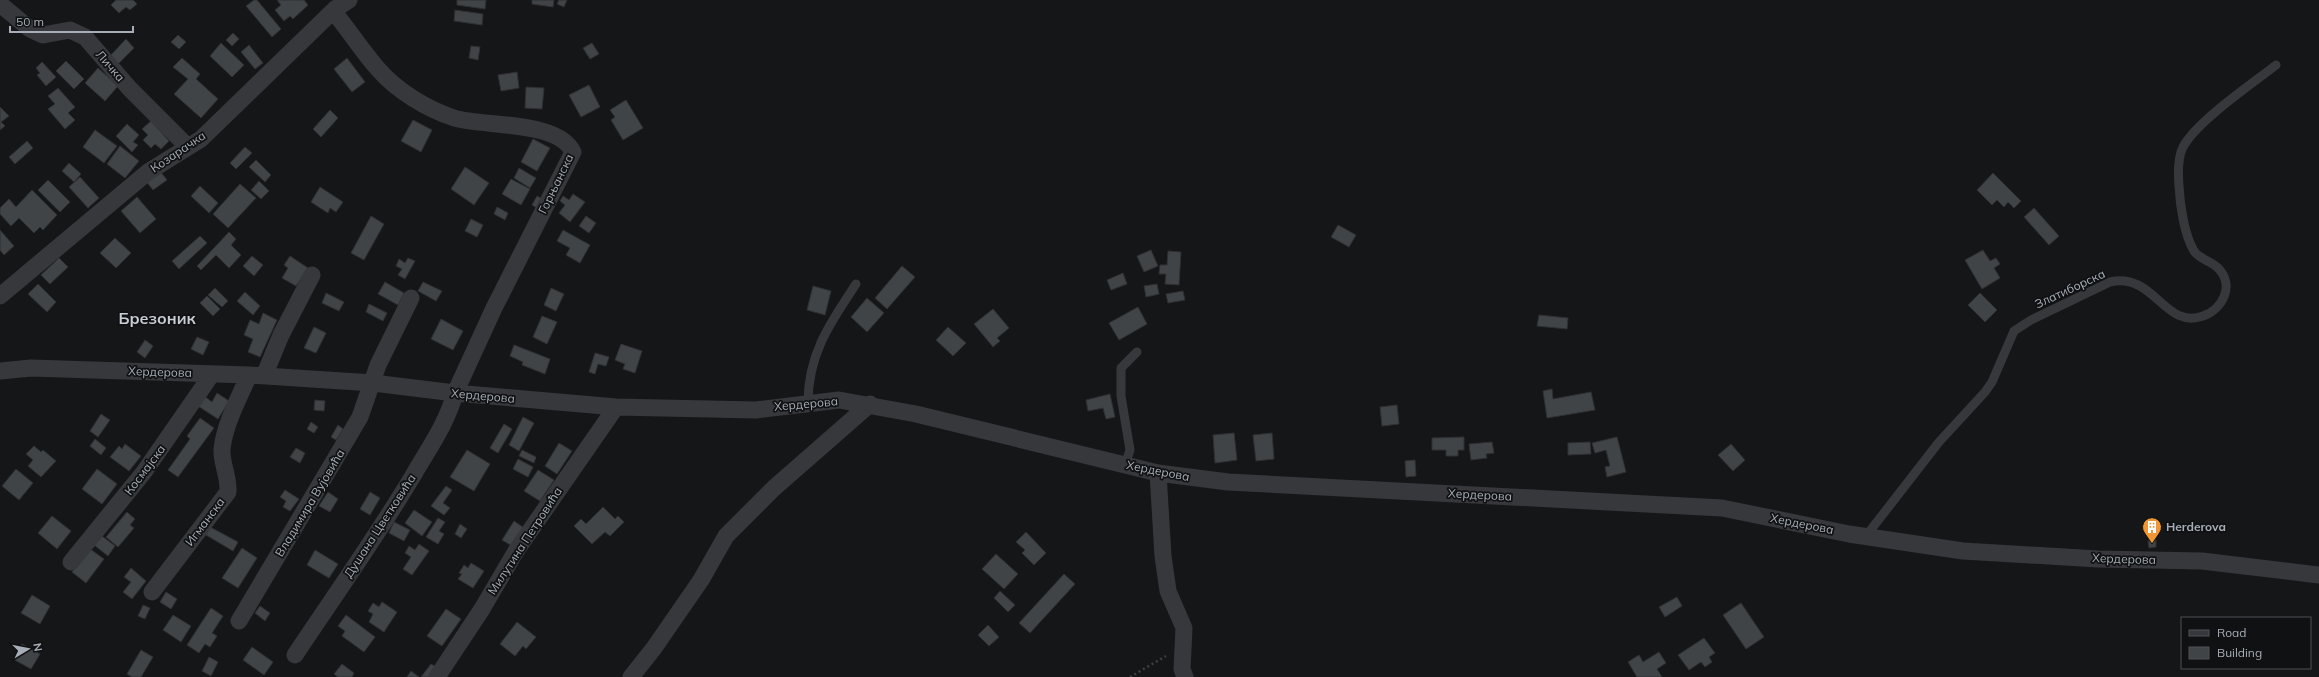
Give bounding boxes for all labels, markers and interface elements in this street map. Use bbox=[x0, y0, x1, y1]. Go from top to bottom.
scale bar bbox=[10, 8, 133, 34]
text: 50 m bbox=[16, 14, 44, 29]
street label: Личка bbox=[93, 47, 128, 84]
street label: Козарачка bbox=[147, 128, 208, 176]
street label: Горњанска bbox=[535, 151, 576, 216]
street label: Златиборска bbox=[2032, 266, 2107, 311]
district label: Брезоник bbox=[118, 308, 196, 328]
street label: Хердерова bbox=[128, 363, 192, 380]
street label: Хердерова bbox=[451, 385, 516, 406]
street label: Хердерова bbox=[773, 393, 838, 414]
street label: Космајска bbox=[121, 442, 168, 498]
street label: Владимира Вујовића bbox=[272, 446, 348, 559]
street label: Хердерова bbox=[1125, 457, 1191, 484]
street label: Душана Цветковића bbox=[340, 471, 419, 580]
street label: Милутина Петровића bbox=[484, 484, 565, 597]
street label: Хердерова bbox=[1448, 485, 1512, 504]
street label: Игманска bbox=[182, 495, 228, 549]
street label: Хердерова bbox=[1769, 510, 1835, 537]
building icon: Herderova bbox=[2141, 516, 2163, 544]
place label: Herderova bbox=[2166, 519, 2226, 534]
street label: Хердерова bbox=[2092, 550, 2156, 567]
legend bbox=[2181, 617, 2311, 669]
text: Road bbox=[2217, 625, 2246, 640]
north arrow bbox=[8, 629, 48, 669]
text: N bbox=[30, 642, 45, 653]
text: Building bbox=[2217, 645, 2262, 660]

